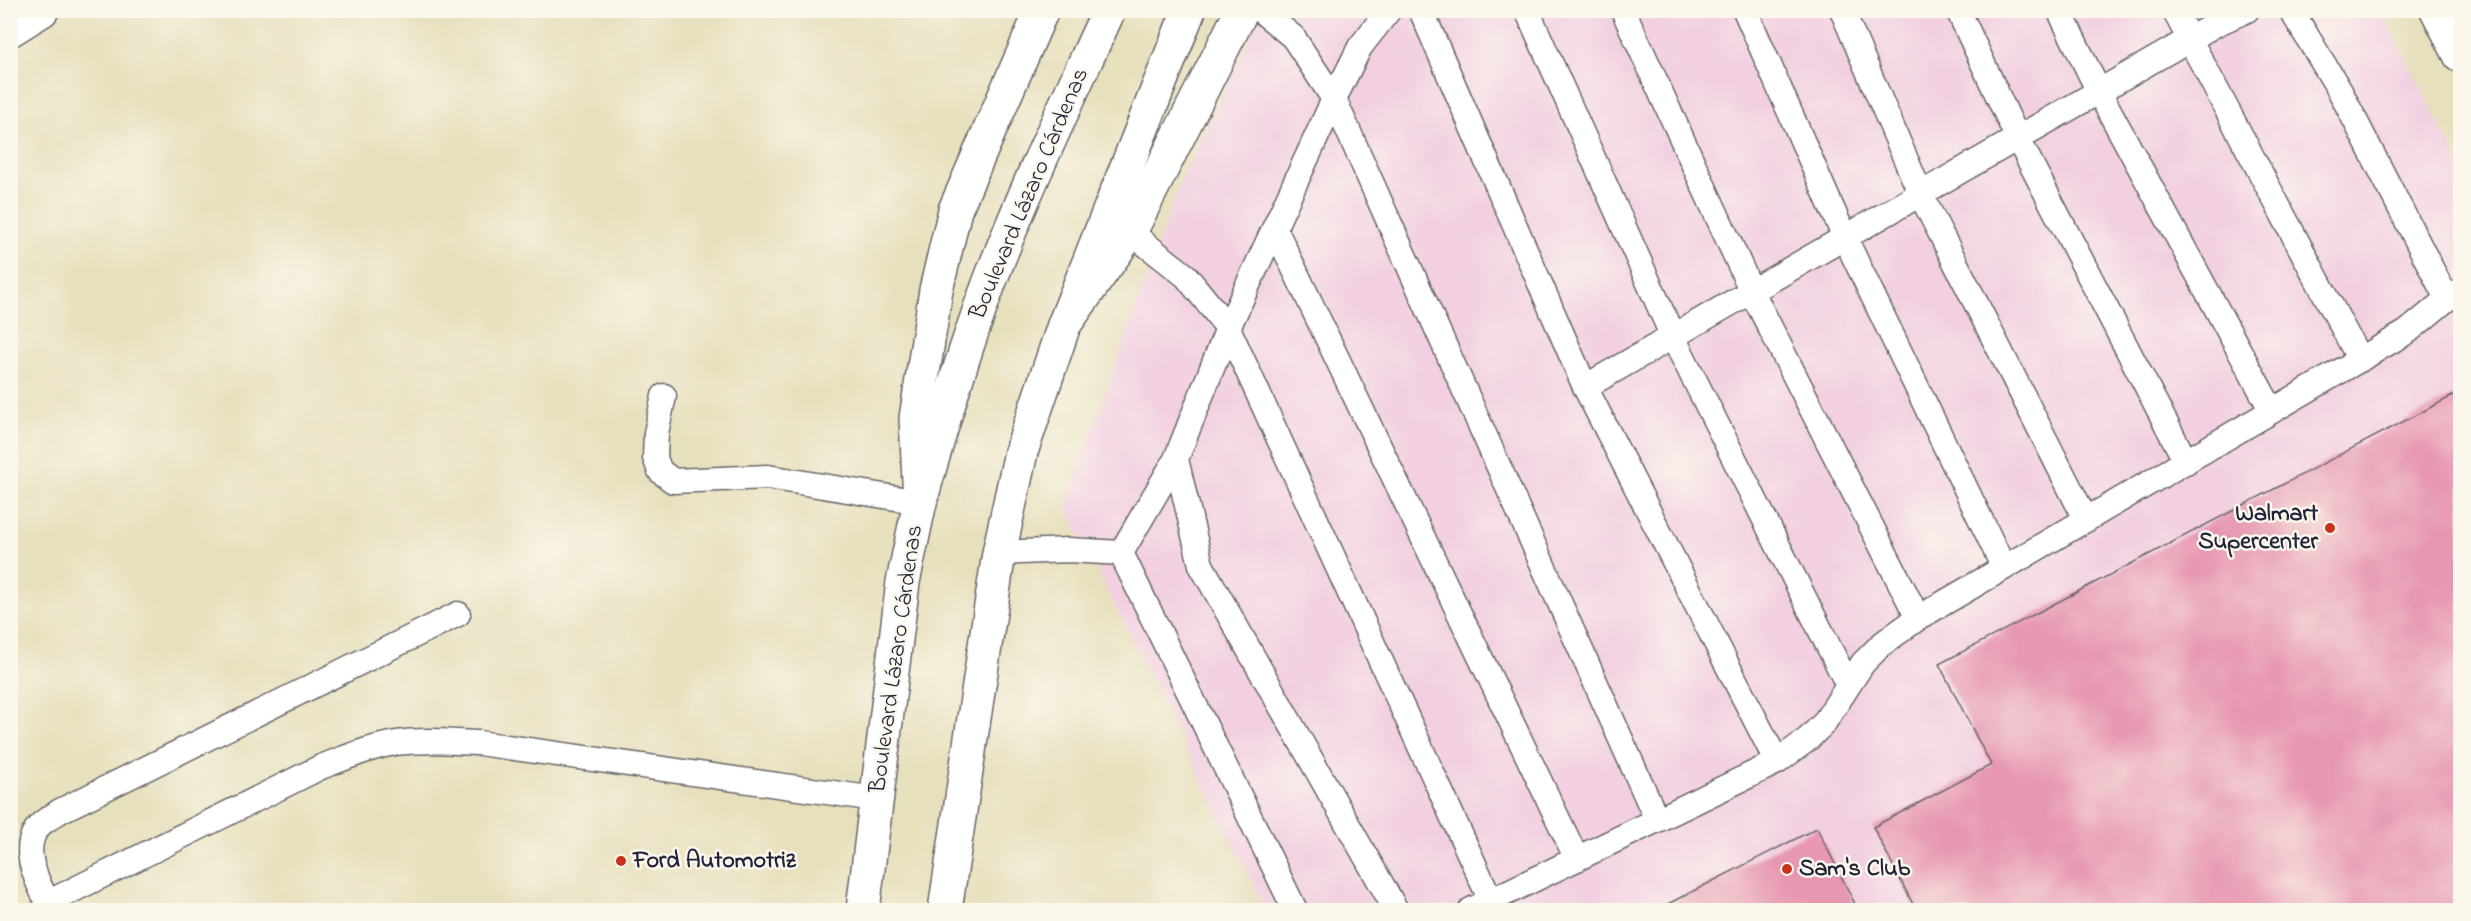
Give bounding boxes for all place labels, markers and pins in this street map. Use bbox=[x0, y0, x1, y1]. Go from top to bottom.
place label: Walmart Supercenter bbox=[2198, 497, 2319, 560]
marker: Walmart Supercenter bbox=[2323, 521, 2337, 535]
place label: Ford Automotriz bbox=[632, 844, 797, 879]
place label: Sam's Club bbox=[1799, 852, 1911, 887]
marker: Ford Automotriz bbox=[614, 854, 628, 868]
marker: Sam's Club bbox=[1780, 862, 1794, 876]

